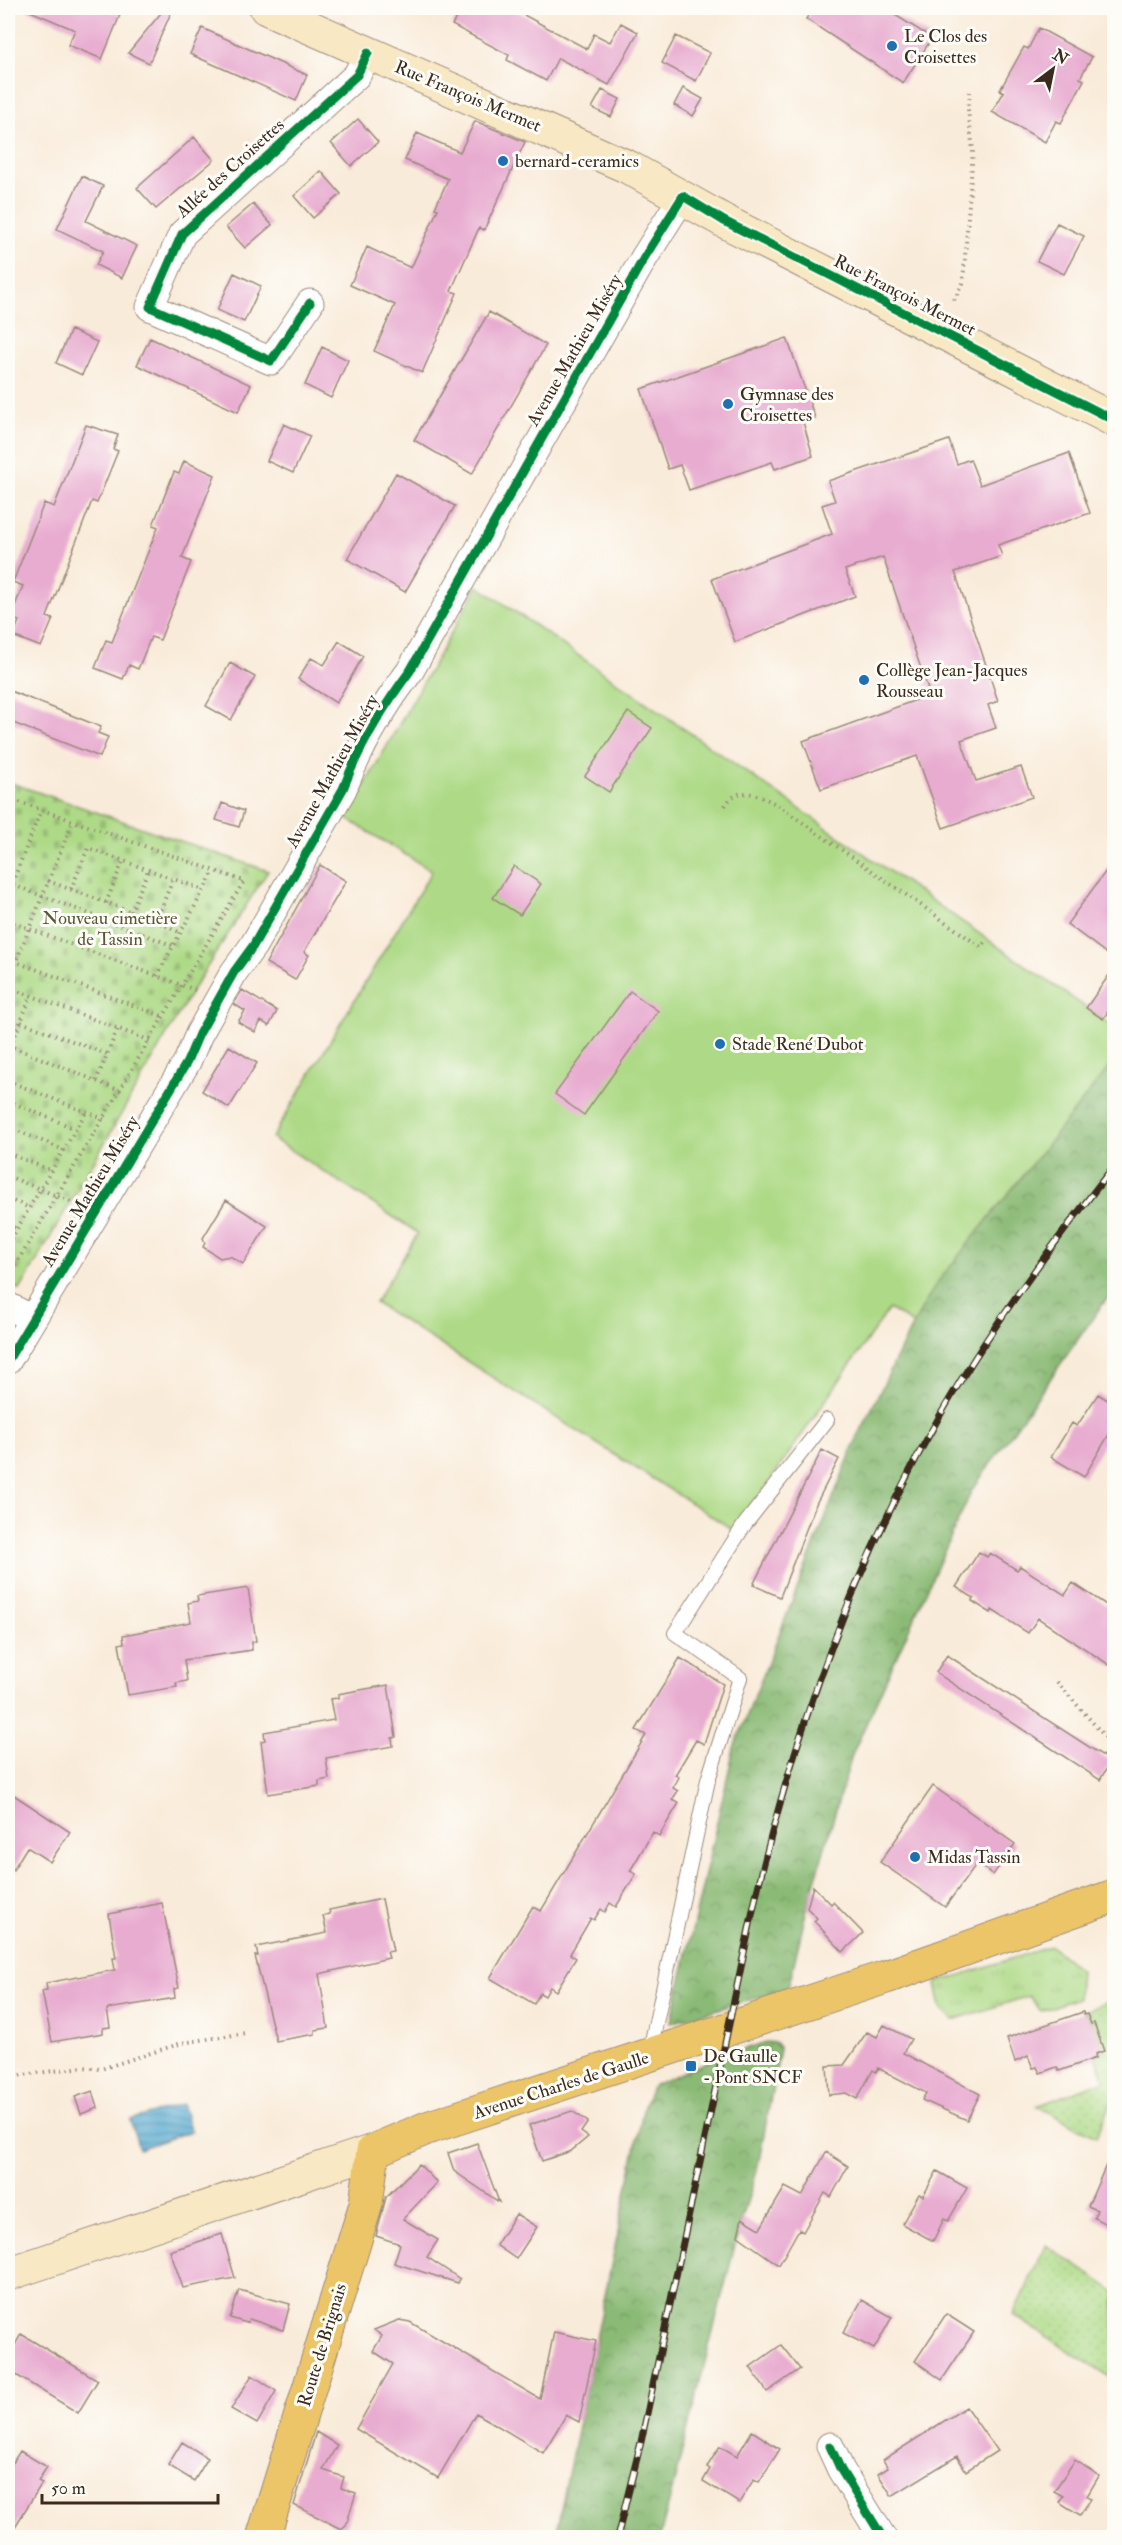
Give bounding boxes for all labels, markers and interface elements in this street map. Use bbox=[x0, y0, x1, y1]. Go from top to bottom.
place label: Le Clos des Croisettes bbox=[904, 25, 987, 69]
marker: Le Clos des Croisettes bbox=[885, 39, 899, 53]
north arrow bbox=[1023, 39, 1083, 99]
text: N bbox=[1048, 44, 1072, 70]
street label: Rue François Mermet bbox=[391, 55, 545, 138]
street label: Allée des Croisettes bbox=[171, 114, 289, 224]
place label: bernard-ceramics bbox=[515, 150, 639, 173]
marker: bernard-ceramics bbox=[496, 154, 510, 168]
street label: Rue François Mermet bbox=[830, 250, 980, 341]
street label: Avenue Mathieu Miséry bbox=[521, 269, 628, 431]
place label: Gymnase des Croisettes bbox=[740, 383, 834, 427]
marker: Gymnase des Croisettes bbox=[721, 397, 735, 411]
place label: Collège Jean-Jacques Rousseau bbox=[876, 659, 1027, 703]
marker: Collège Jean-Jacques Rousseau bbox=[857, 673, 871, 687]
street label: Avenue Mathieu Miséry bbox=[280, 690, 385, 853]
park label: Nouveau cimetière de Tassin bbox=[42, 907, 178, 951]
place label: Stade René Dubot bbox=[732, 1033, 864, 1056]
marker: Stade René Dubot bbox=[713, 1037, 727, 1051]
street label: Avenue Mathieu Miséry bbox=[36, 1111, 145, 1272]
place label: Midas Tassin bbox=[927, 1846, 1021, 1869]
marker: Midas Tassin bbox=[908, 1850, 922, 1864]
place label: De Gaulle - Pont SNCF bbox=[703, 2045, 802, 2089]
street label: Avenue Charles de Gaulle bbox=[469, 2046, 652, 2125]
marker: De Gaulle - Pont SNCF bbox=[684, 2059, 698, 2073]
street label: Route de Brignais bbox=[293, 2281, 352, 2410]
scale bar bbox=[42, 2467, 218, 2505]
text: 50 m bbox=[51, 2477, 86, 2500]

